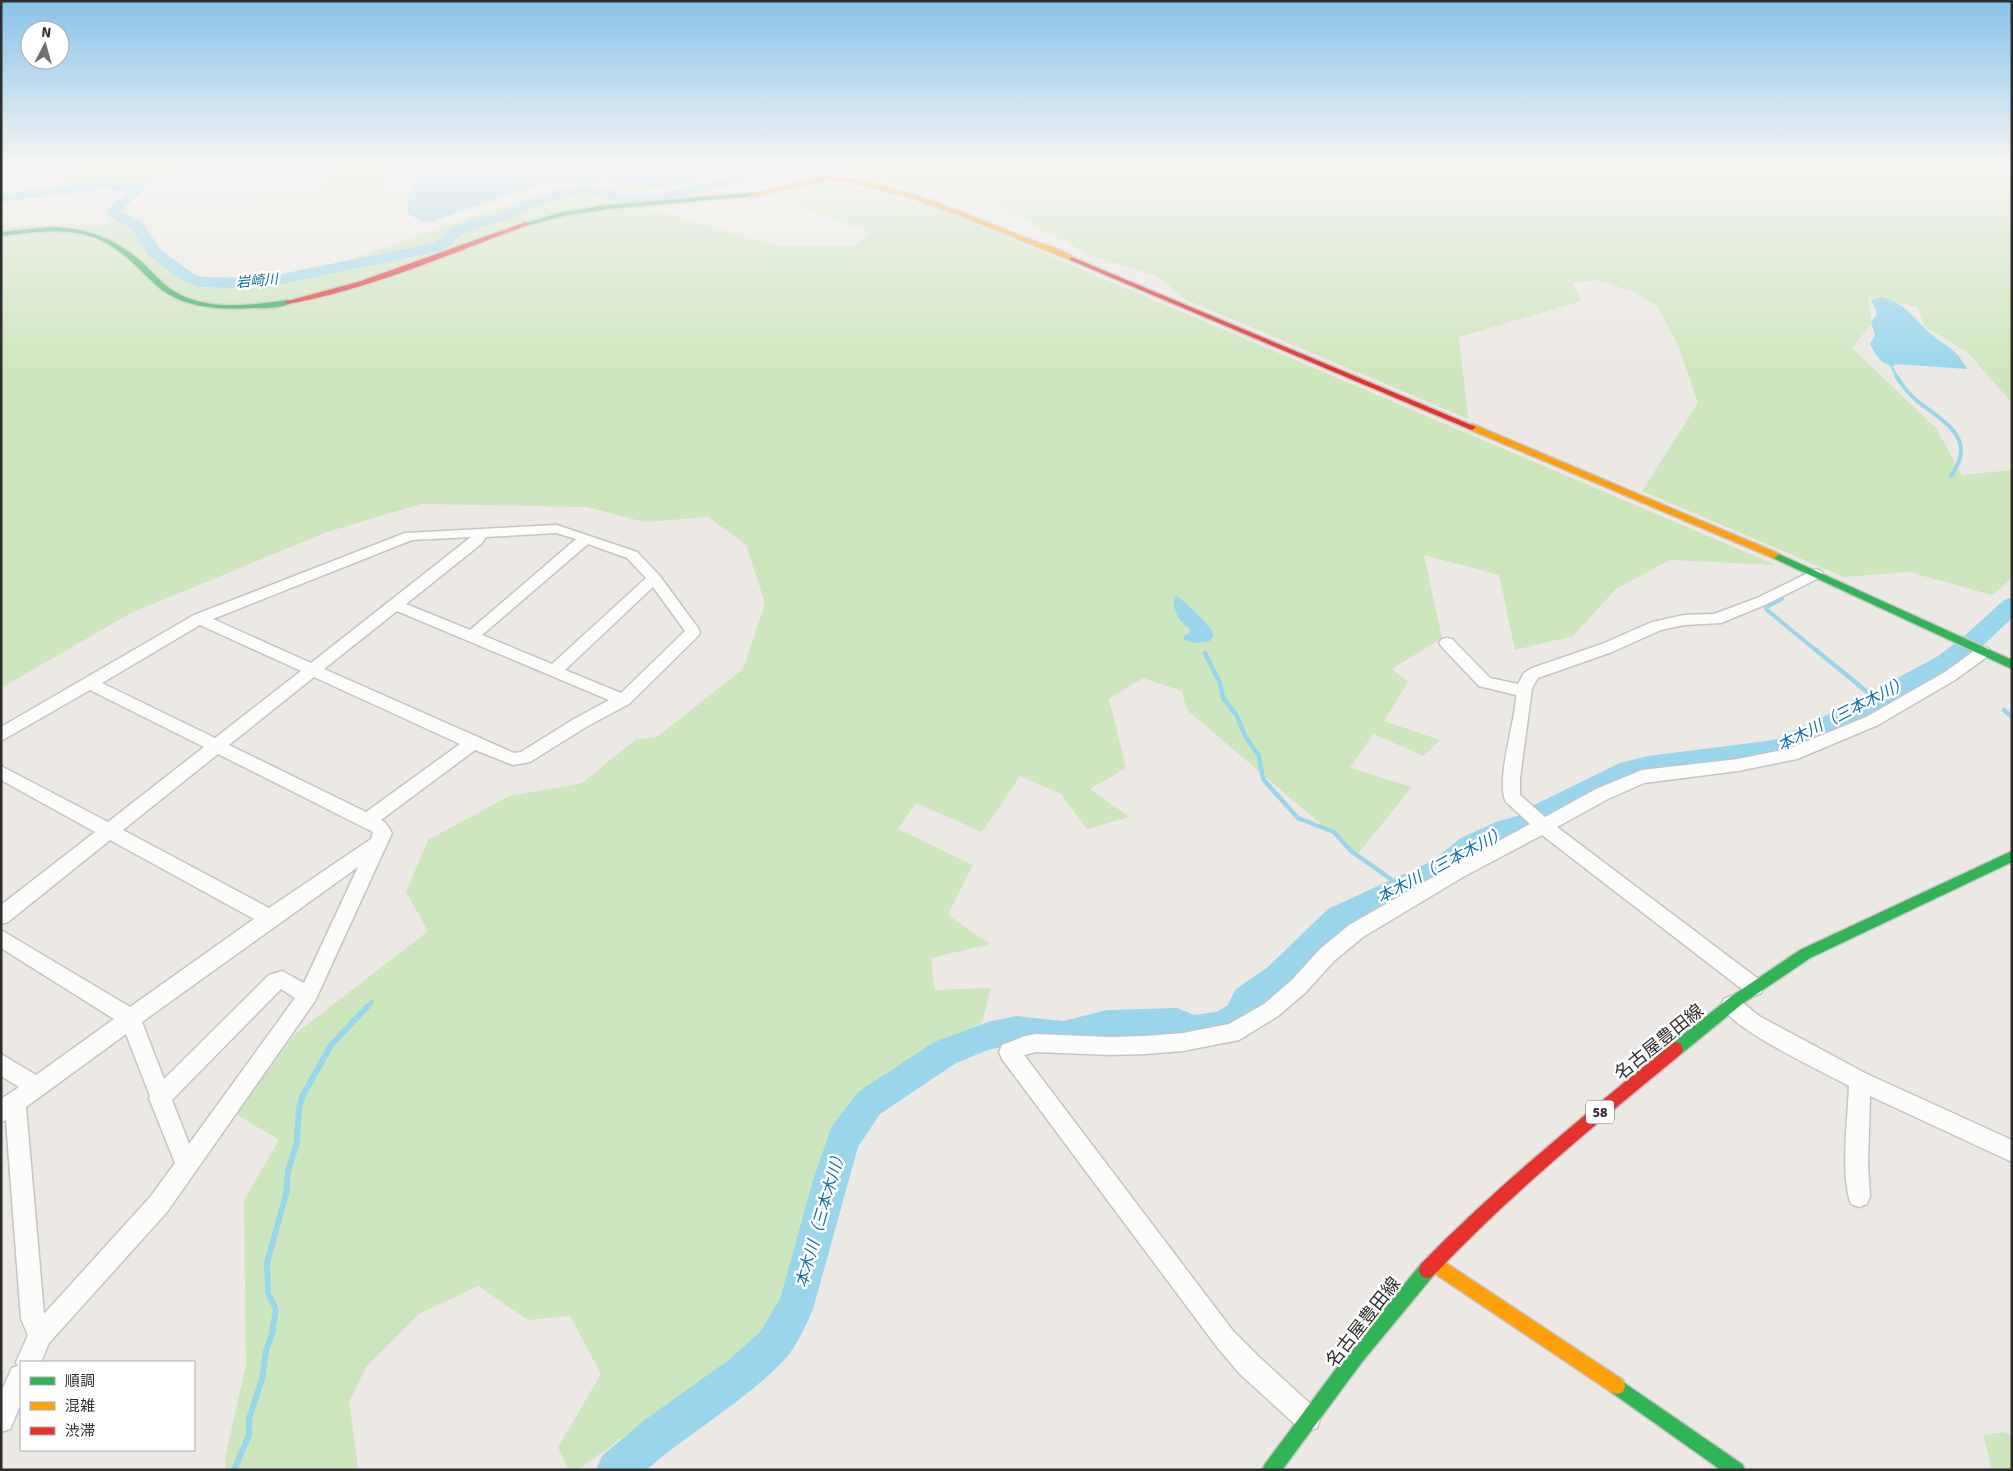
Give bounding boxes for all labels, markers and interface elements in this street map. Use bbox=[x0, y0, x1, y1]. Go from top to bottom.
north arrow bbox=[20, 20, 70, 70]
text: N bbox=[41, 24, 52, 42]
water label: 岩崎川 bbox=[235, 271, 281, 291]
water label: 本木川（三本木川） bbox=[1774, 672, 1912, 756]
water label: 本木川（三本木川） bbox=[1374, 822, 1510, 908]
street label: 名古屋豊田線 bbox=[1610, 999, 1708, 1085]
road number: 58 bbox=[1586, 1100, 1614, 1124]
water label: 本木川（三本木川） bbox=[792, 1146, 850, 1290]
street label: 名古屋豊田線 bbox=[1321, 1273, 1405, 1371]
legend bbox=[20, 1361, 195, 1451]
text: 順調 bbox=[65, 1372, 95, 1390]
text: 混雑 bbox=[65, 1397, 95, 1415]
text: 渋滞 bbox=[65, 1422, 95, 1440]

